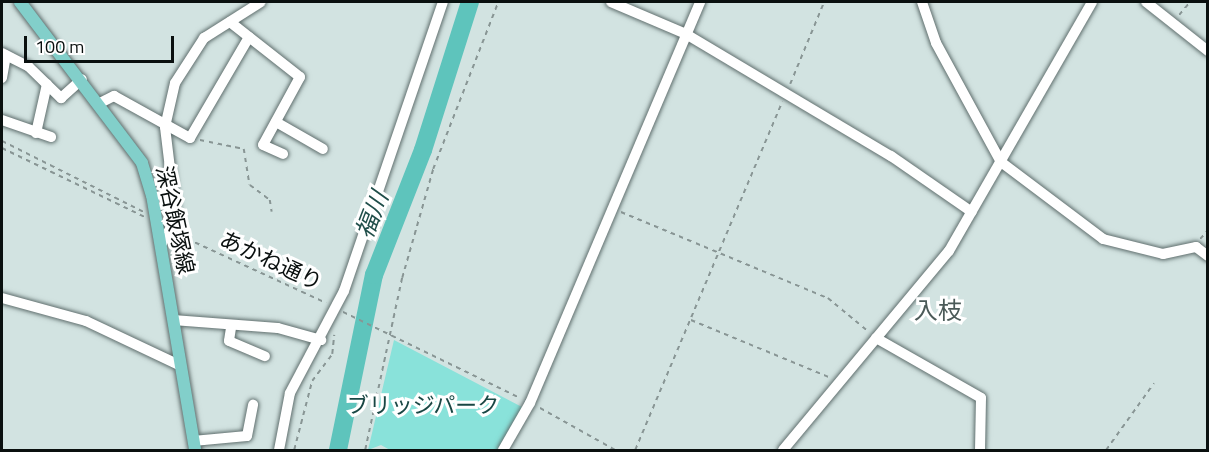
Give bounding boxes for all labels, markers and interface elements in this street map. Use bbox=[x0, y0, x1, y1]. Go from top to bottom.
scale bar bbox=[27, 24, 177, 62]
text: 100 m bbox=[35, 33, 84, 60]
street label: 深谷飯塚線 bbox=[151, 163, 199, 277]
water label: 福川 bbox=[350, 187, 394, 243]
street label: あかね通り bbox=[216, 226, 326, 296]
district label: 入枝 bbox=[914, 297, 962, 325]
park label: ブリッジパーク bbox=[346, 393, 500, 419]

